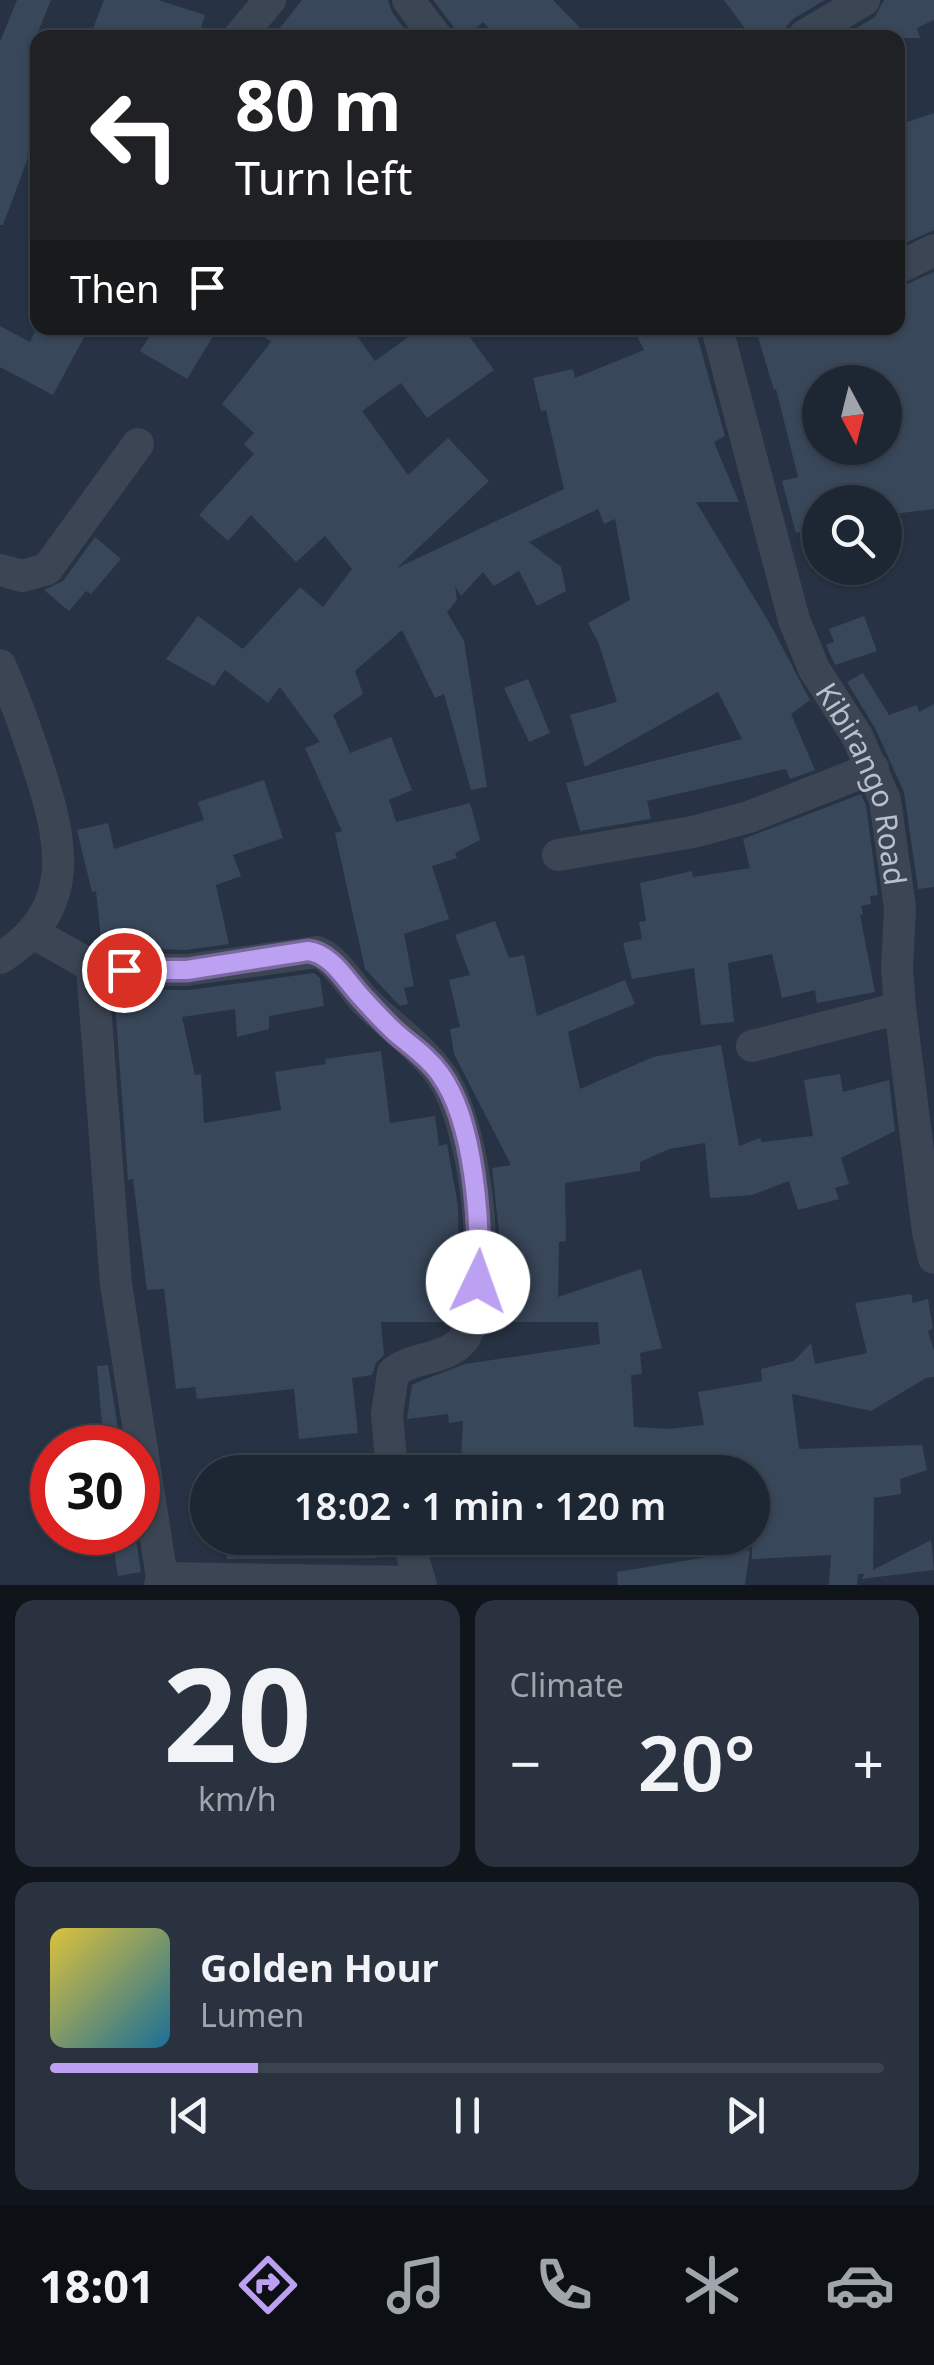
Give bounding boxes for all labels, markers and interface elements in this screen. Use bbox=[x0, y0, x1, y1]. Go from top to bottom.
text: 80 m bbox=[235, 56, 402, 152]
icon: left bbox=[70, 70, 200, 200]
text: Turn left bbox=[235, 147, 412, 208]
icon: arrive bbox=[180, 260, 235, 315]
text: Then bbox=[70, 262, 160, 314]
north arrow bbox=[802, 365, 902, 465]
map controls bbox=[802, 365, 902, 585]
button: search bbox=[802, 485, 902, 585]
street label: Kibirango Road bbox=[807, 674, 917, 888]
pin bbox=[82, 928, 167, 1013]
icon: arrive bbox=[97, 943, 152, 998]
position arrow bbox=[426, 1230, 530, 1334]
speed limit sign: 30 bbox=[30, 1425, 160, 1555]
text: 18:02 · 1 min · 120 m bbox=[294, 1479, 666, 1531]
text: 20 bbox=[163, 1623, 312, 1800]
text: Climate bbox=[510, 1663, 624, 1706]
text: 20° bbox=[638, 1711, 756, 1813]
text: − bbox=[510, 1725, 541, 1800]
text: + bbox=[853, 1725, 884, 1800]
text: km/h bbox=[198, 1777, 277, 1820]
text: Golden Hour bbox=[200, 1941, 438, 1993]
text: Lumen bbox=[200, 1993, 304, 2036]
icon: previous bbox=[162, 2088, 217, 2143]
icon: pause bbox=[440, 2088, 495, 2143]
icon: next bbox=[718, 2088, 773, 2143]
icon: directions bbox=[233, 2250, 303, 2320]
icon: music bbox=[381, 2250, 451, 2320]
icon: phone bbox=[529, 2250, 599, 2320]
icon: climate bbox=[677, 2250, 747, 2320]
icon: car bbox=[825, 2250, 895, 2320]
text: 18:01 bbox=[39, 2255, 155, 2316]

